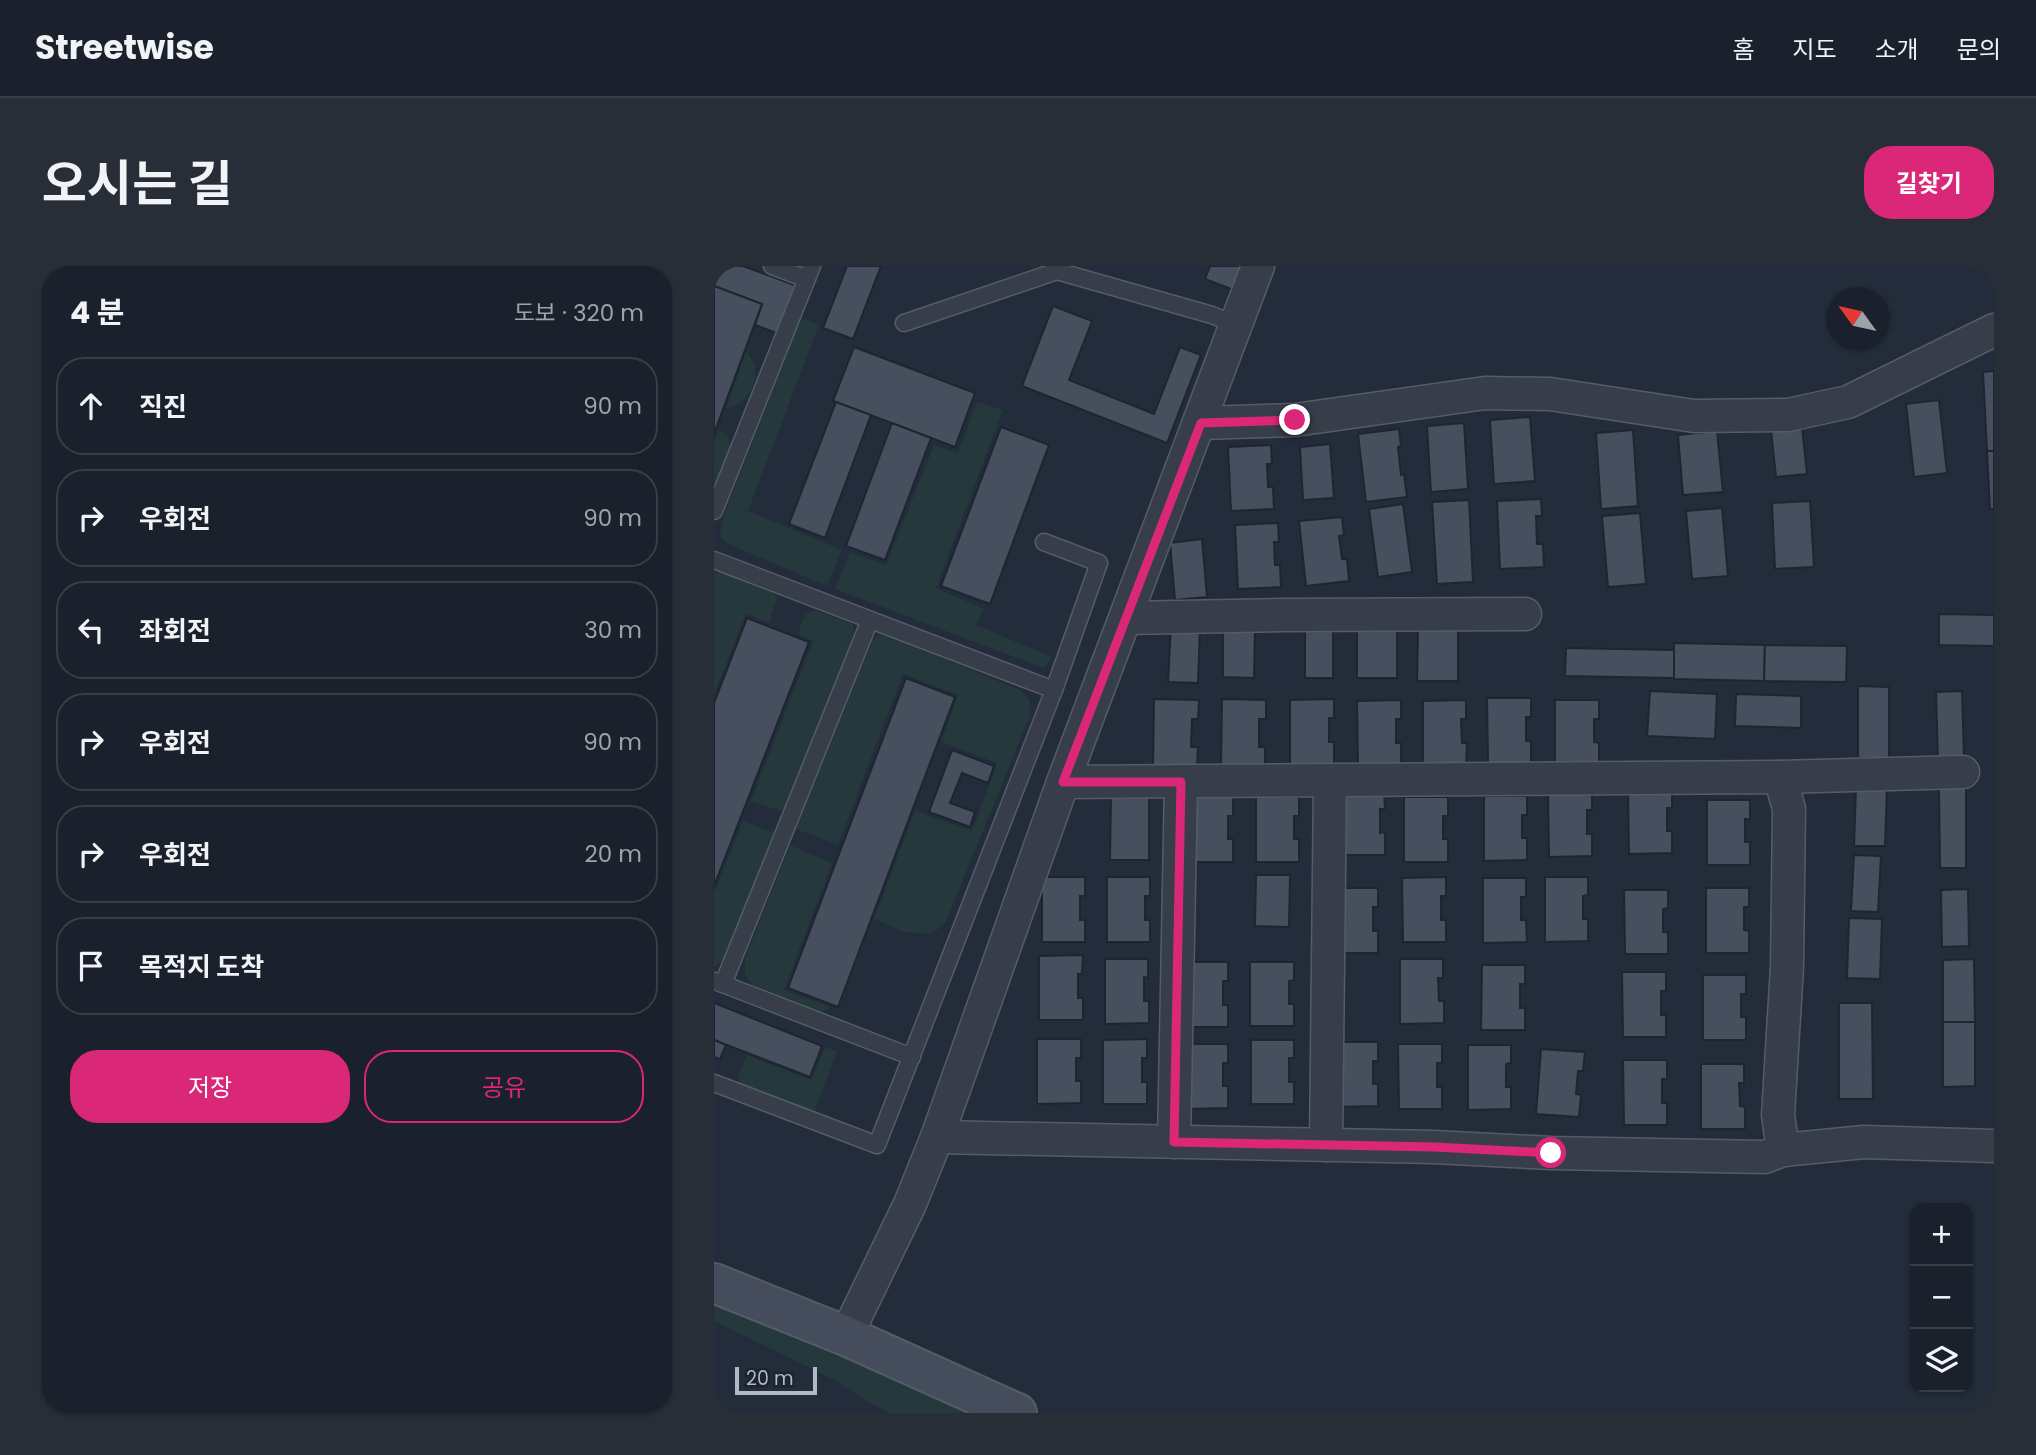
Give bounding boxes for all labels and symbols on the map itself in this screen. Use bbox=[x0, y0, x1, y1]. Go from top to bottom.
north arrow bbox=[1826, 287, 1889, 350]
route end bbox=[1279, 404, 1310, 435]
route start bbox=[1535, 1137, 1566, 1168]
scale bar bbox=[735, 1364, 817, 1396]

